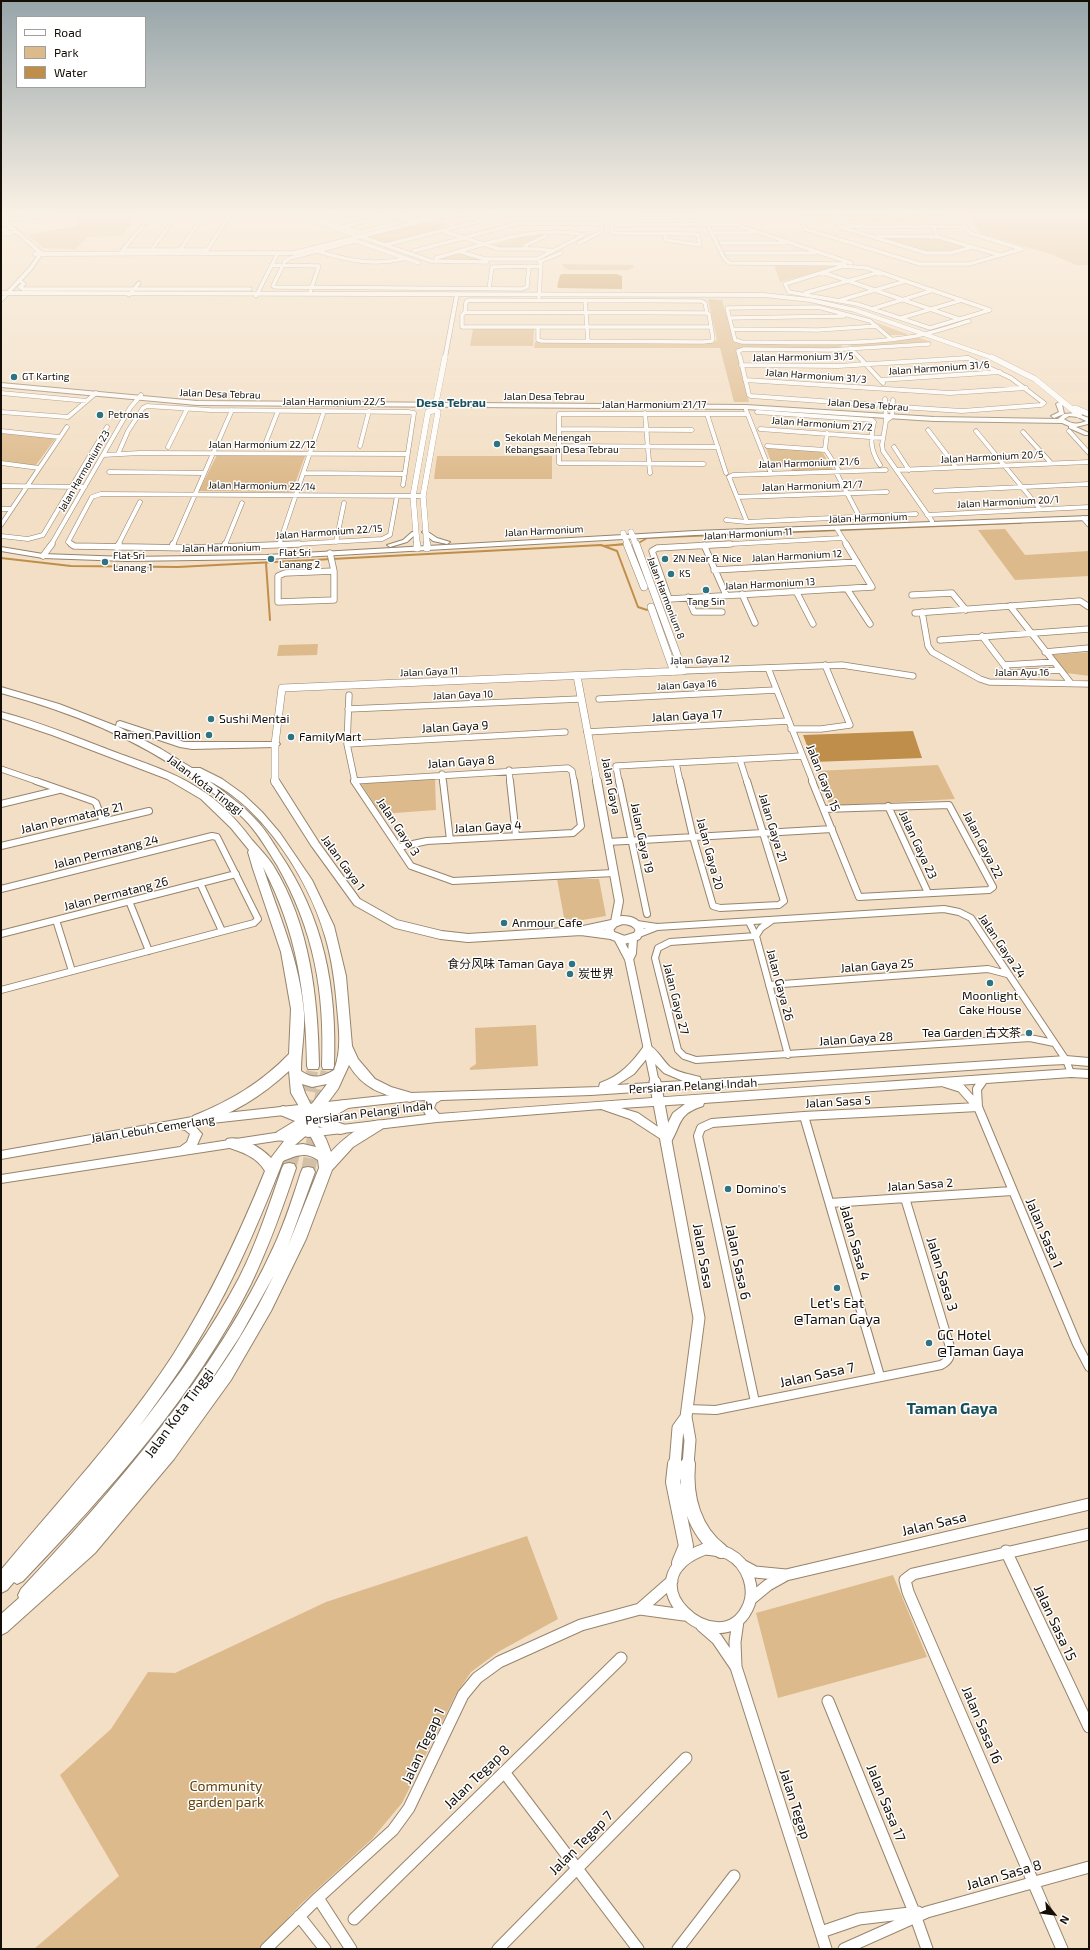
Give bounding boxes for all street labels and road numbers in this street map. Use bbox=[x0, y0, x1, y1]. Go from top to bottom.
street label: Jalan Harmonium 31/5 bbox=[752, 350, 854, 364]
street label: Jalan Harmonium 31/6 bbox=[888, 358, 990, 378]
street label: Jalan Harmonium 31/3 bbox=[765, 366, 867, 386]
street label: Jalan Desa Tebrau bbox=[179, 387, 261, 401]
street label: Jalan Desa Tebrau bbox=[503, 391, 585, 403]
street label: Jalan Harmonium 22/5 bbox=[283, 396, 385, 408]
street label: Jalan Desa Tebrau bbox=[827, 396, 909, 414]
street label: Jalan Harmonium 21/17 bbox=[602, 399, 706, 411]
street label: Jalan Harmonium 21/2 bbox=[771, 414, 873, 434]
street label: Jalan Harmonium 23 bbox=[56, 428, 112, 514]
street label: Jalan Harmonium 22/12 bbox=[209, 439, 315, 451]
street label: Jalan Harmonium 20/5 bbox=[940, 448, 1044, 466]
street label: Jalan Harmonium 21/6 bbox=[758, 455, 860, 471]
street label: Jalan Harmonium 21/7 bbox=[761, 478, 863, 494]
street label: Jalan Harmonium 22/14 bbox=[208, 479, 316, 493]
street label: Jalan Harmonium 20/1 bbox=[957, 493, 1059, 511]
street label: Jalan Harmonium bbox=[828, 511, 908, 525]
street label: Jalan Harmonium 22/15 bbox=[275, 522, 383, 542]
street label: Jalan Harmonium bbox=[504, 523, 584, 539]
street label: Jalan Harmonium 11 bbox=[703, 526, 793, 542]
street label: Jalan Harmonium bbox=[182, 541, 260, 555]
street label: Jalan Harmonium 12 bbox=[751, 548, 843, 564]
street label: Jalan Harmonium 8 bbox=[645, 555, 687, 641]
street label: Jalan Harmonium 13 bbox=[724, 576, 816, 592]
street label: Jalan Gaya 12 bbox=[670, 653, 730, 667]
street label: Jalan Gaya 11 bbox=[400, 665, 458, 679]
street label: Jalan Ayu 16 bbox=[995, 667, 1049, 679]
street label: Jalan Gaya 16 bbox=[657, 677, 717, 693]
street label: Jalan Gaya 10 bbox=[433, 688, 493, 702]
street label: Jalan Gaya 17 bbox=[651, 707, 723, 725]
street label: Jalan Gaya 9 bbox=[421, 718, 489, 736]
street label: Jalan Gaya 15 bbox=[803, 742, 843, 814]
street label: Jalan Kota Tinggi bbox=[164, 752, 246, 818]
street label: Jalan Gaya 8 bbox=[427, 752, 495, 772]
street label: Jalan Gaya bbox=[598, 756, 624, 816]
street label: Jalan Gaya 21 bbox=[756, 792, 790, 864]
street label: Jalan Gaya 3 bbox=[373, 795, 423, 859]
street label: Jalan Permatang 21 bbox=[19, 799, 125, 837]
street label: Jalan Gaya 19 bbox=[627, 801, 657, 875]
street label: Jalan Gaya 23 bbox=[896, 809, 940, 881]
street label: Jalan Gaya 22 bbox=[960, 809, 1006, 881]
street label: Jalan Gaya 20 bbox=[693, 816, 727, 892]
street label: Jalan Gaya 4 bbox=[454, 818, 522, 836]
street label: Jalan Permatang 24 bbox=[52, 832, 160, 872]
street label: Jalan Gaya 1 bbox=[318, 833, 368, 893]
street label: Jalan Permatang 26 bbox=[62, 874, 170, 914]
street label: Jalan Gaya 24 bbox=[975, 911, 1029, 981]
street label: Jalan Gaya 26 bbox=[764, 948, 796, 1022]
street label: Jalan Gaya 25 bbox=[840, 956, 914, 976]
street label: Jalan Gaya 27 bbox=[660, 962, 692, 1036]
street label: Jalan Gaya 28 bbox=[819, 1029, 893, 1049]
street label: Persiaran Pelangi Indah bbox=[628, 1075, 758, 1097]
street label: Jalan Sasa 5 bbox=[805, 1093, 871, 1111]
street label: Persiaran Pelangi Indah bbox=[304, 1098, 434, 1128]
street label: Jalan Lebuh Cemerlang bbox=[90, 1112, 216, 1146]
street label: Jalan Sasa 2 bbox=[887, 1176, 953, 1194]
street label: Jalan Sasa 1 bbox=[1022, 1195, 1066, 1271]
street label: Jalan Sasa 4 bbox=[836, 1203, 874, 1283]
street label: Jalan Sasa bbox=[689, 1222, 717, 1290]
street label: Jalan Sasa 6 bbox=[722, 1223, 754, 1301]
street label: Jalan Sasa 3 bbox=[923, 1235, 961, 1313]
street label: Jalan Sasa 7 bbox=[778, 1359, 856, 1391]
street label: Jalan Kota Tinggi bbox=[141, 1365, 217, 1461]
street label: Jalan Sasa bbox=[900, 1508, 968, 1540]
street label: Jalan Sasa 15 bbox=[1030, 1582, 1080, 1664]
street label: Jalan Sasa 16 bbox=[958, 1684, 1006, 1766]
street label: Jalan Tegap 1 bbox=[398, 1705, 448, 1787]
street label: Jalan Tegap 8 bbox=[441, 1742, 513, 1812]
street label: Jalan Sasa 17 bbox=[863, 1762, 909, 1844]
street label: Jalan Tegap bbox=[776, 1767, 814, 1841]
street label: Jalan Tegap 7 bbox=[546, 1808, 616, 1878]
street label: Jalan Sasa 8 bbox=[964, 1856, 1044, 1894]

